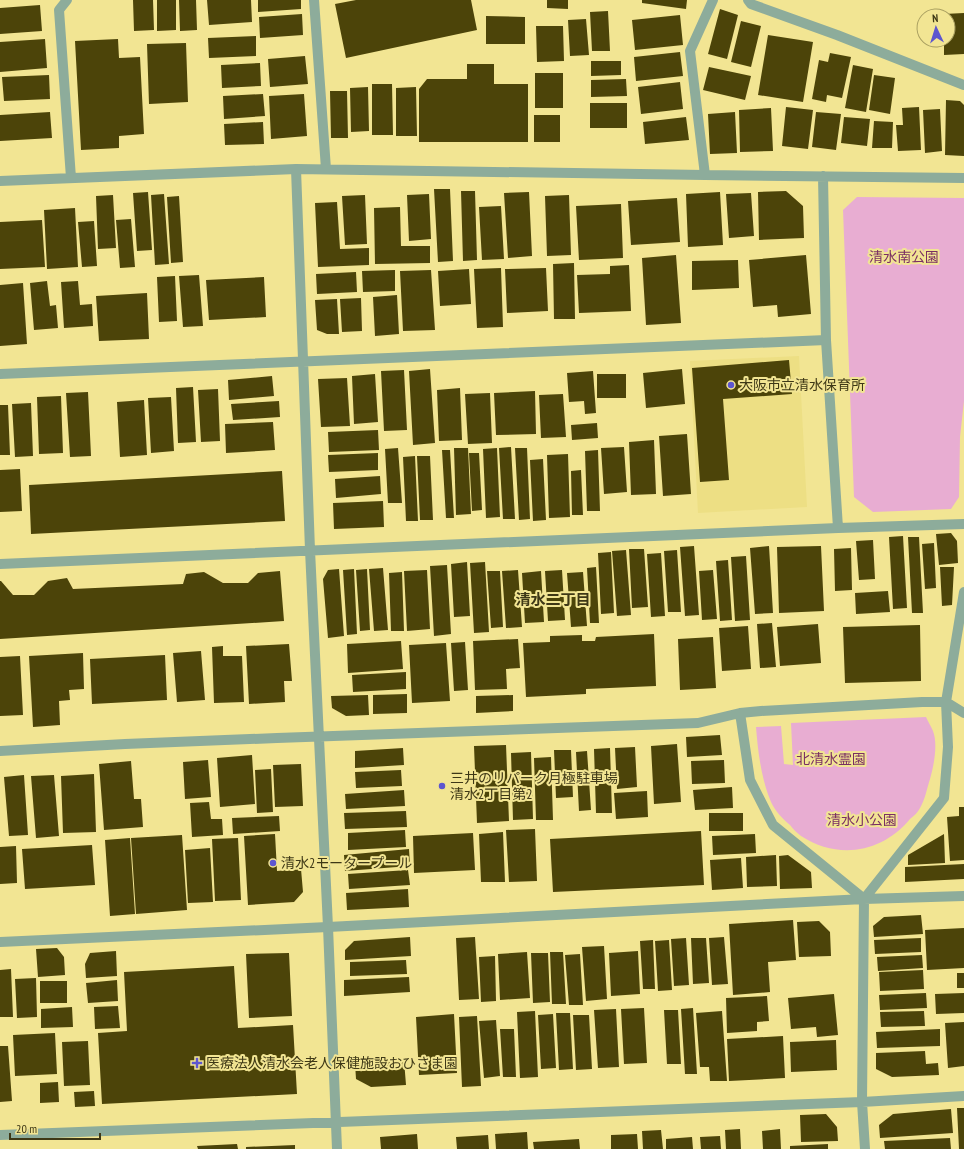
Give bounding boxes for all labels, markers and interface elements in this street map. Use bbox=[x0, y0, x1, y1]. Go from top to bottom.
north arrow bbox=[916, 8, 956, 48]
text: N bbox=[932, 11, 939, 25]
park label: 清水南公園 bbox=[869, 248, 939, 266]
place label: 大阪市立清水保育所 bbox=[739, 376, 865, 394]
marker: 大阪市立清水保育所 bbox=[726, 380, 736, 390]
district label: 清水二丁目 bbox=[515, 590, 591, 609]
park label: 北清水霊園 bbox=[796, 750, 866, 768]
place label: 三井のリパーク月極駐車場 清水2丁目第2 bbox=[450, 769, 618, 803]
marker: 三井のリパーク月極駐車場 清水2丁目第2 bbox=[437, 781, 447, 791]
park label: 清水小公園 bbox=[827, 811, 897, 829]
place label: 清水2モータープール bbox=[281, 854, 412, 872]
marker: 清水2モータープール bbox=[268, 858, 278, 868]
place label: 医療法人清水会老人保健施設おひさま園 bbox=[206, 1054, 458, 1072]
marker: 医療法人清水会老人保健施設おひさま園 bbox=[191, 1057, 203, 1069]
scale bar bbox=[10, 1115, 100, 1141]
text: 20 m bbox=[16, 1121, 37, 1136]

